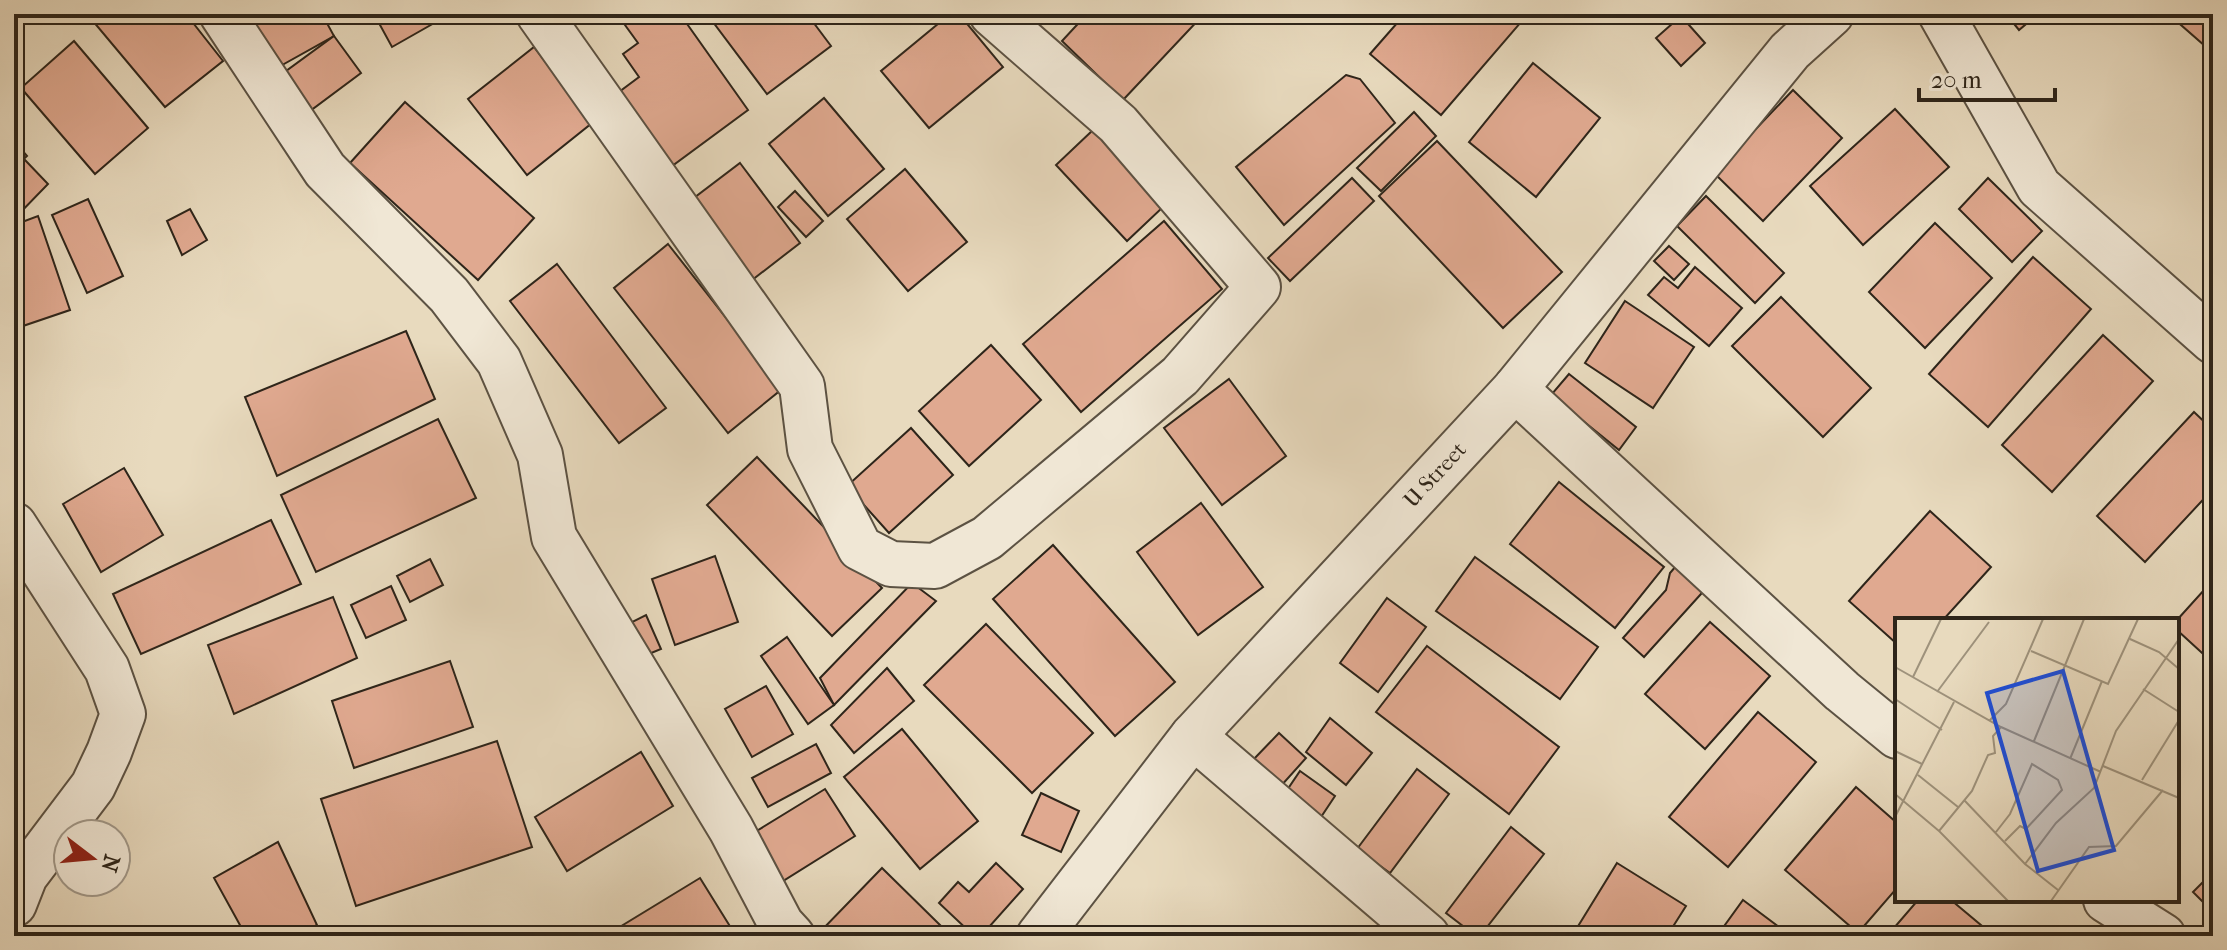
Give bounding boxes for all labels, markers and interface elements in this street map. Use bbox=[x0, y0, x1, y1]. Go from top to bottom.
scale bar bbox=[1919, 52, 2055, 102]
text: 20 m bbox=[1931, 66, 1982, 94]
street label: U Street bbox=[1398, 437, 1472, 513]
inset map bbox=[1895, 618, 2179, 902]
north arrow bbox=[52, 818, 132, 898]
text: N bbox=[95, 852, 125, 875]

